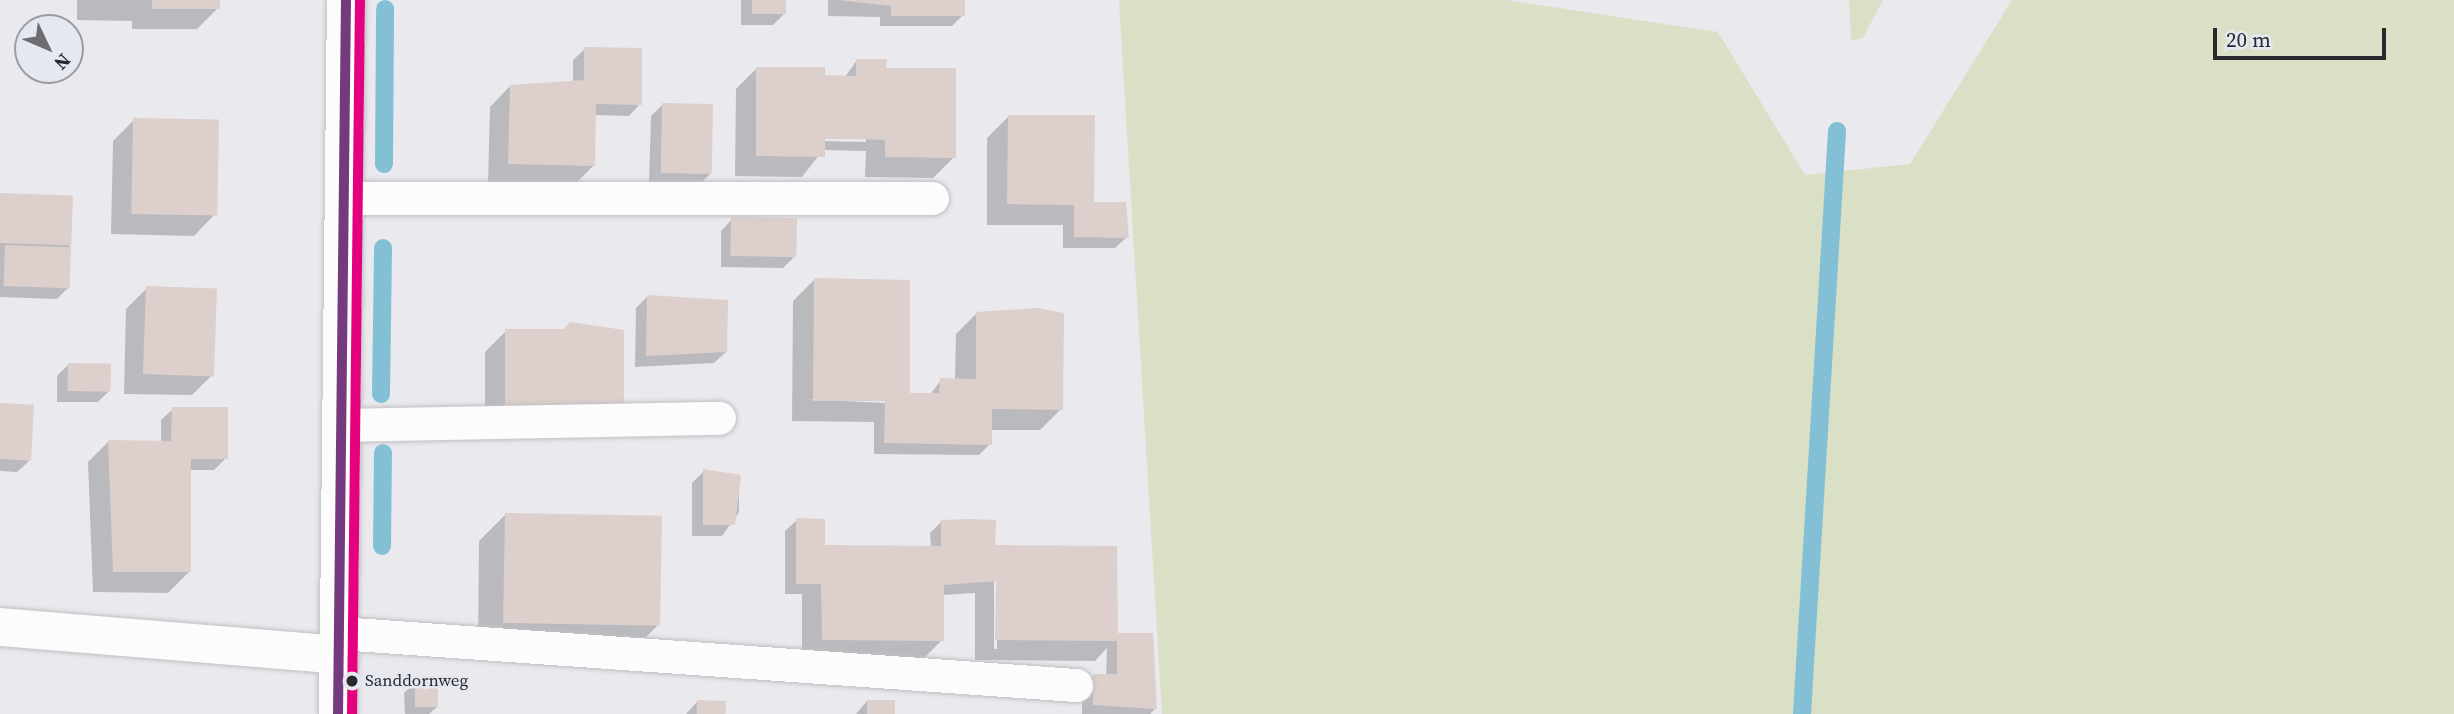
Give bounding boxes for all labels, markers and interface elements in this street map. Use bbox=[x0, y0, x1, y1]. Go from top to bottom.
north arrow bbox=[14, 14, 84, 84]
scale bar bbox=[2216, 14, 2389, 58]
text: 20 m bbox=[2226, 25, 2271, 54]
text: N bbox=[49, 48, 77, 76]
place label: Sanddornweg bbox=[365, 671, 468, 691]
marker: Sanddornweg bbox=[345, 674, 359, 688]

